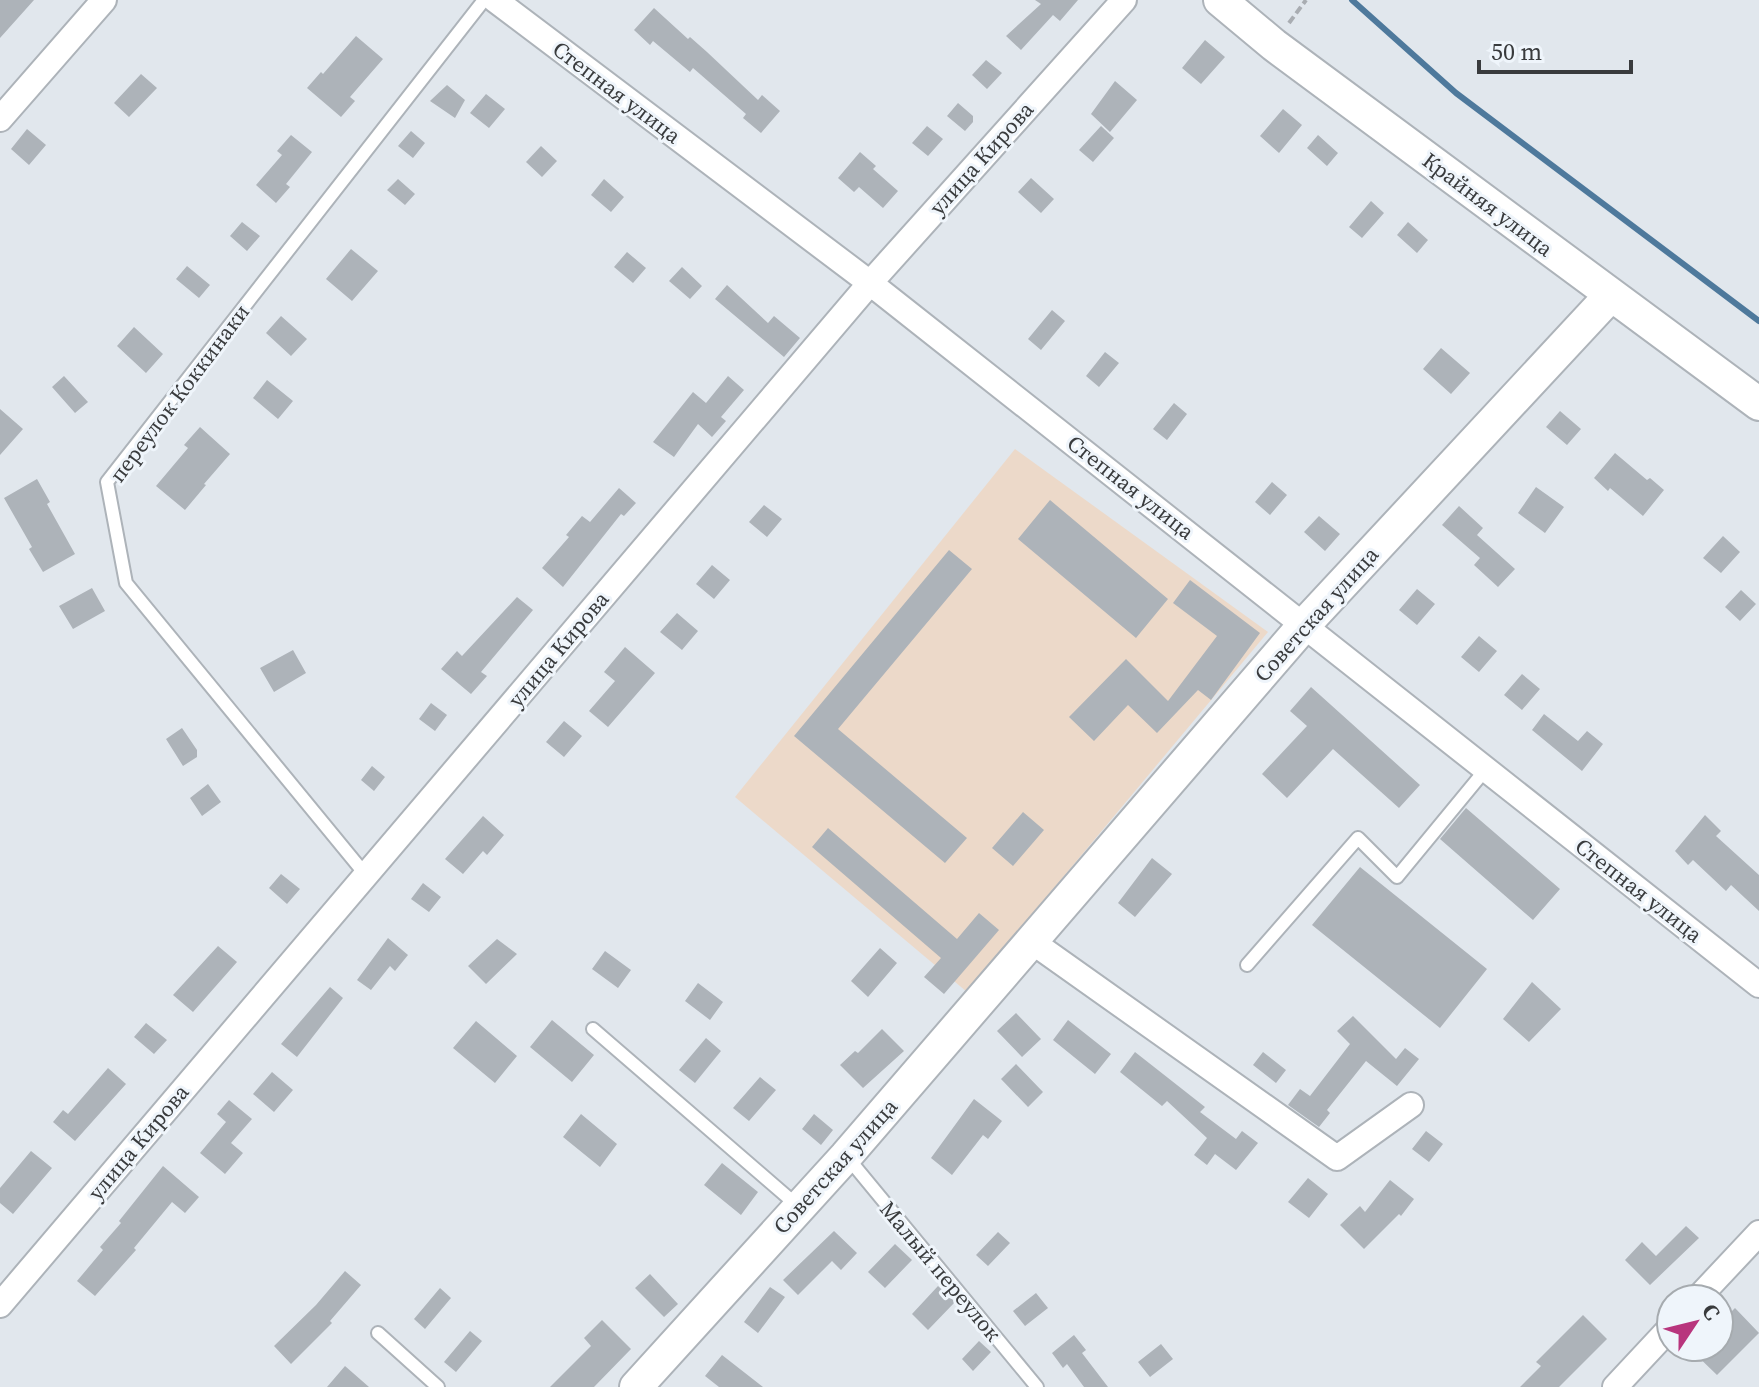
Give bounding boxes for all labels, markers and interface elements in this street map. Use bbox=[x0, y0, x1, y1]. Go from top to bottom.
scale bar bbox=[1479, 24, 1631, 74]
street label: Степная улица bbox=[547, 34, 688, 151]
text: 50 m bbox=[1491, 35, 1542, 68]
street label: улица Кирова bbox=[922, 94, 1040, 221]
street label: Крайняя улица bbox=[1417, 145, 1560, 263]
street label: переулок Коккинаки bbox=[102, 298, 256, 488]
street label: Степная улица bbox=[1061, 428, 1201, 547]
street label: Советская улица bbox=[1247, 539, 1385, 688]
street label: улица Кирова bbox=[501, 584, 616, 713]
street label: Степная улица bbox=[1569, 831, 1709, 950]
street label: улица Кирова bbox=[81, 1077, 196, 1206]
street label: Советская улица bbox=[766, 1091, 904, 1240]
street label: Малый переулок bbox=[873, 1195, 1009, 1347]
north arrow bbox=[1655, 1283, 1735, 1363]
text: С bbox=[1695, 1297, 1728, 1326]

